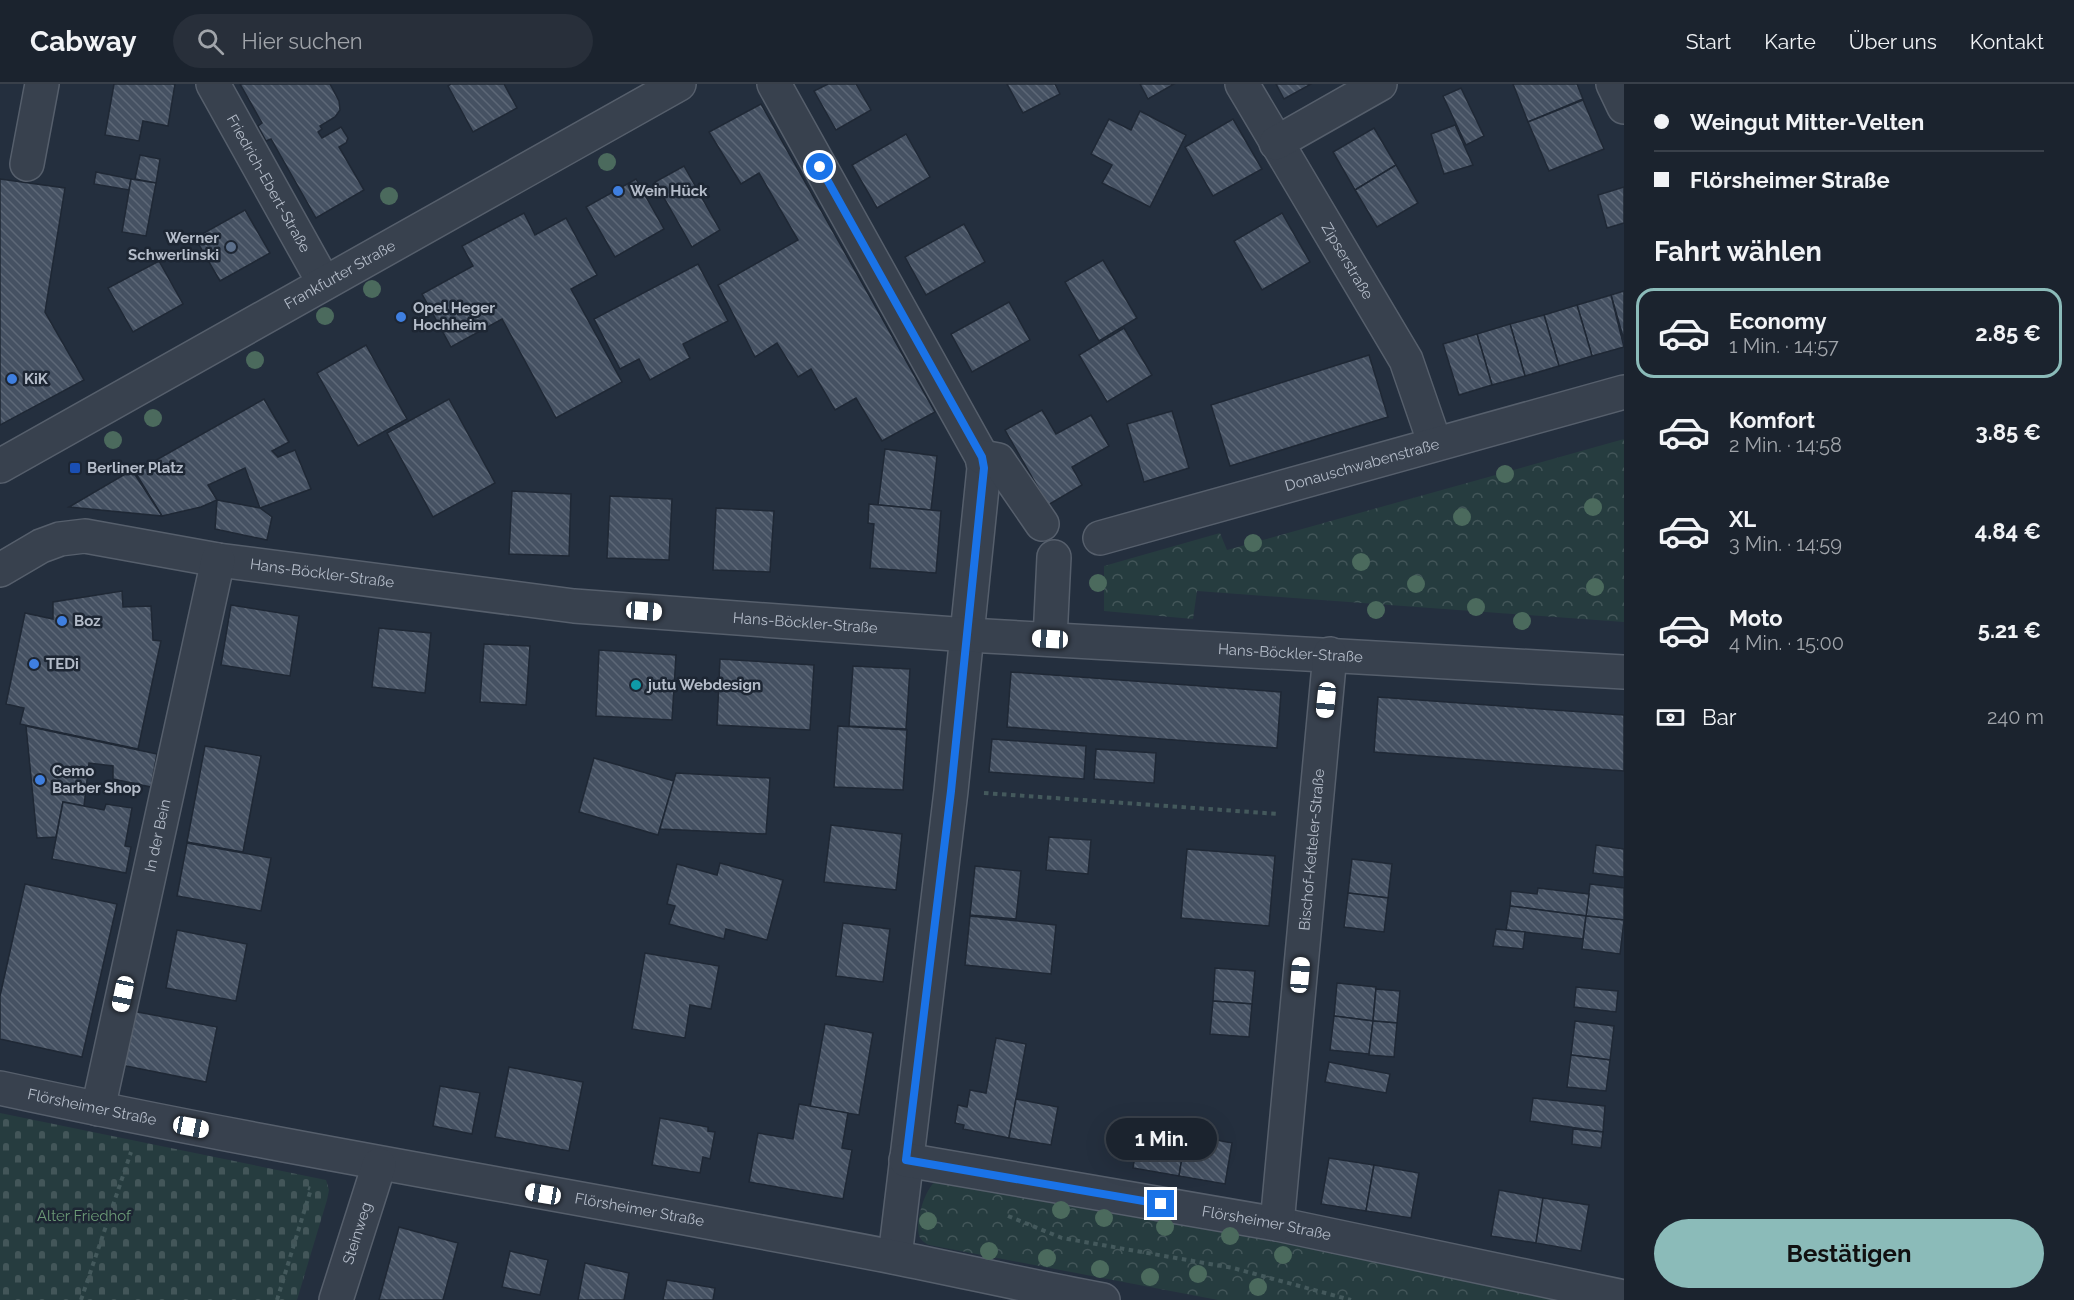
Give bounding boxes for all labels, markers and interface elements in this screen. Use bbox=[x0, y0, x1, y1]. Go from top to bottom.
search box bbox=[173, 14, 593, 68]
text: Cabway bbox=[30, 25, 137, 58]
icon: search bbox=[194, 25, 227, 58]
text: Hier suchen bbox=[242, 28, 363, 54]
text: Start bbox=[1686, 29, 1731, 54]
text: Karte bbox=[1764, 29, 1816, 54]
text: Über uns bbox=[1849, 29, 1937, 54]
text: Kontakt bbox=[1970, 29, 2044, 54]
text: Weingut Mitter-Velten bbox=[1690, 109, 1924, 135]
street label: Friedrich-Ebert-Straße bbox=[223, 111, 314, 256]
route start bbox=[806, 153, 833, 180]
text: Flörsheimer Straße bbox=[1690, 167, 1890, 193]
place label: Wein Hück bbox=[630, 182, 708, 200]
marker: Wein Hück bbox=[611, 184, 625, 198]
street label: Zipserstraße bbox=[1318, 219, 1377, 303]
place label: Werner Schwerlinski bbox=[128, 229, 219, 264]
street label: Frankfurter Straße bbox=[281, 236, 399, 313]
text: Fahrt wählen bbox=[1654, 236, 1822, 267]
marker: Werner Schwerlinski bbox=[224, 240, 238, 254]
place label: Opel Heger Hochheim bbox=[413, 299, 495, 334]
icon: car bbox=[1657, 306, 1711, 360]
text: Economy bbox=[1729, 308, 1827, 334]
marker: Opel Heger Hochheim bbox=[394, 310, 408, 324]
text: 2.85 € bbox=[1975, 320, 2041, 346]
text: 1 Min. · 14:57 bbox=[1729, 334, 1839, 358]
place label: KiK bbox=[24, 370, 49, 388]
marker: KiK bbox=[5, 372, 19, 386]
icon: car bbox=[1657, 405, 1711, 459]
text: Komfort bbox=[1729, 407, 1815, 433]
text: 3.85 € bbox=[1975, 419, 2041, 445]
text: 2 Min. · 14:58 bbox=[1729, 433, 1842, 457]
street label: Donauschwabenstraße bbox=[1283, 435, 1441, 495]
place label: Berliner Platz bbox=[87, 459, 184, 477]
marker: Berliner Platz bbox=[68, 461, 82, 475]
icon: car bbox=[1657, 504, 1711, 558]
text: XL bbox=[1729, 506, 1756, 532]
text: 4.84 € bbox=[1975, 518, 2041, 544]
text: 3 Min. · 14:59 bbox=[1729, 532, 1842, 556]
street label: Hans-Böckler-Straße bbox=[249, 555, 395, 592]
car bbox=[625, 601, 663, 621]
icon: car bbox=[1657, 603, 1711, 657]
text: Moto bbox=[1729, 605, 1783, 631]
street label: Hans-Böckler-Straße bbox=[732, 609, 879, 637]
place label: Boz bbox=[74, 612, 101, 630]
marker: Boz bbox=[55, 614, 69, 628]
text: 5.21 € bbox=[1978, 617, 2041, 643]
car bbox=[1032, 629, 1068, 649]
text: 4 Min. · 15:00 bbox=[1729, 631, 1844, 655]
street label: Hans-Böckler-Straße bbox=[1217, 640, 1364, 666]
place label: TEDi bbox=[46, 655, 79, 673]
marker: TEDi bbox=[27, 657, 41, 671]
place label: jutu Webdesign bbox=[646, 676, 761, 694]
marker: jutu Webdesign bbox=[629, 678, 643, 692]
car bbox=[1315, 681, 1337, 719]
icon: cash bbox=[1654, 701, 1687, 734]
text: Bar bbox=[1702, 704, 1736, 730]
text: 240 m bbox=[1987, 705, 2044, 729]
place label: Cemo Barber Shop bbox=[52, 762, 142, 797]
street label: Bischof-Ketteler-Straße bbox=[1295, 768, 1328, 931]
marker: Cemo Barber Shop bbox=[33, 773, 47, 787]
street label: In der Bein bbox=[141, 797, 174, 874]
car bbox=[1289, 956, 1311, 994]
car bbox=[110, 975, 136, 1013]
street label: Flörsheimer Straße bbox=[26, 1085, 158, 1129]
car bbox=[172, 1115, 210, 1139]
callout: 1 Min. bbox=[1106, 1117, 1216, 1159]
text: 1 Min. bbox=[1135, 1127, 1188, 1151]
car bbox=[524, 1182, 562, 1206]
street label: Flörsheimer Straße bbox=[573, 1189, 706, 1230]
route end bbox=[1147, 1190, 1174, 1217]
street label: Steinweg bbox=[339, 1200, 376, 1267]
street label: Flörsheimer Straße bbox=[1201, 1202, 1333, 1244]
park label: Alter Friedhof bbox=[37, 1207, 132, 1225]
button: Bestätigen bbox=[1654, 1219, 2044, 1288]

